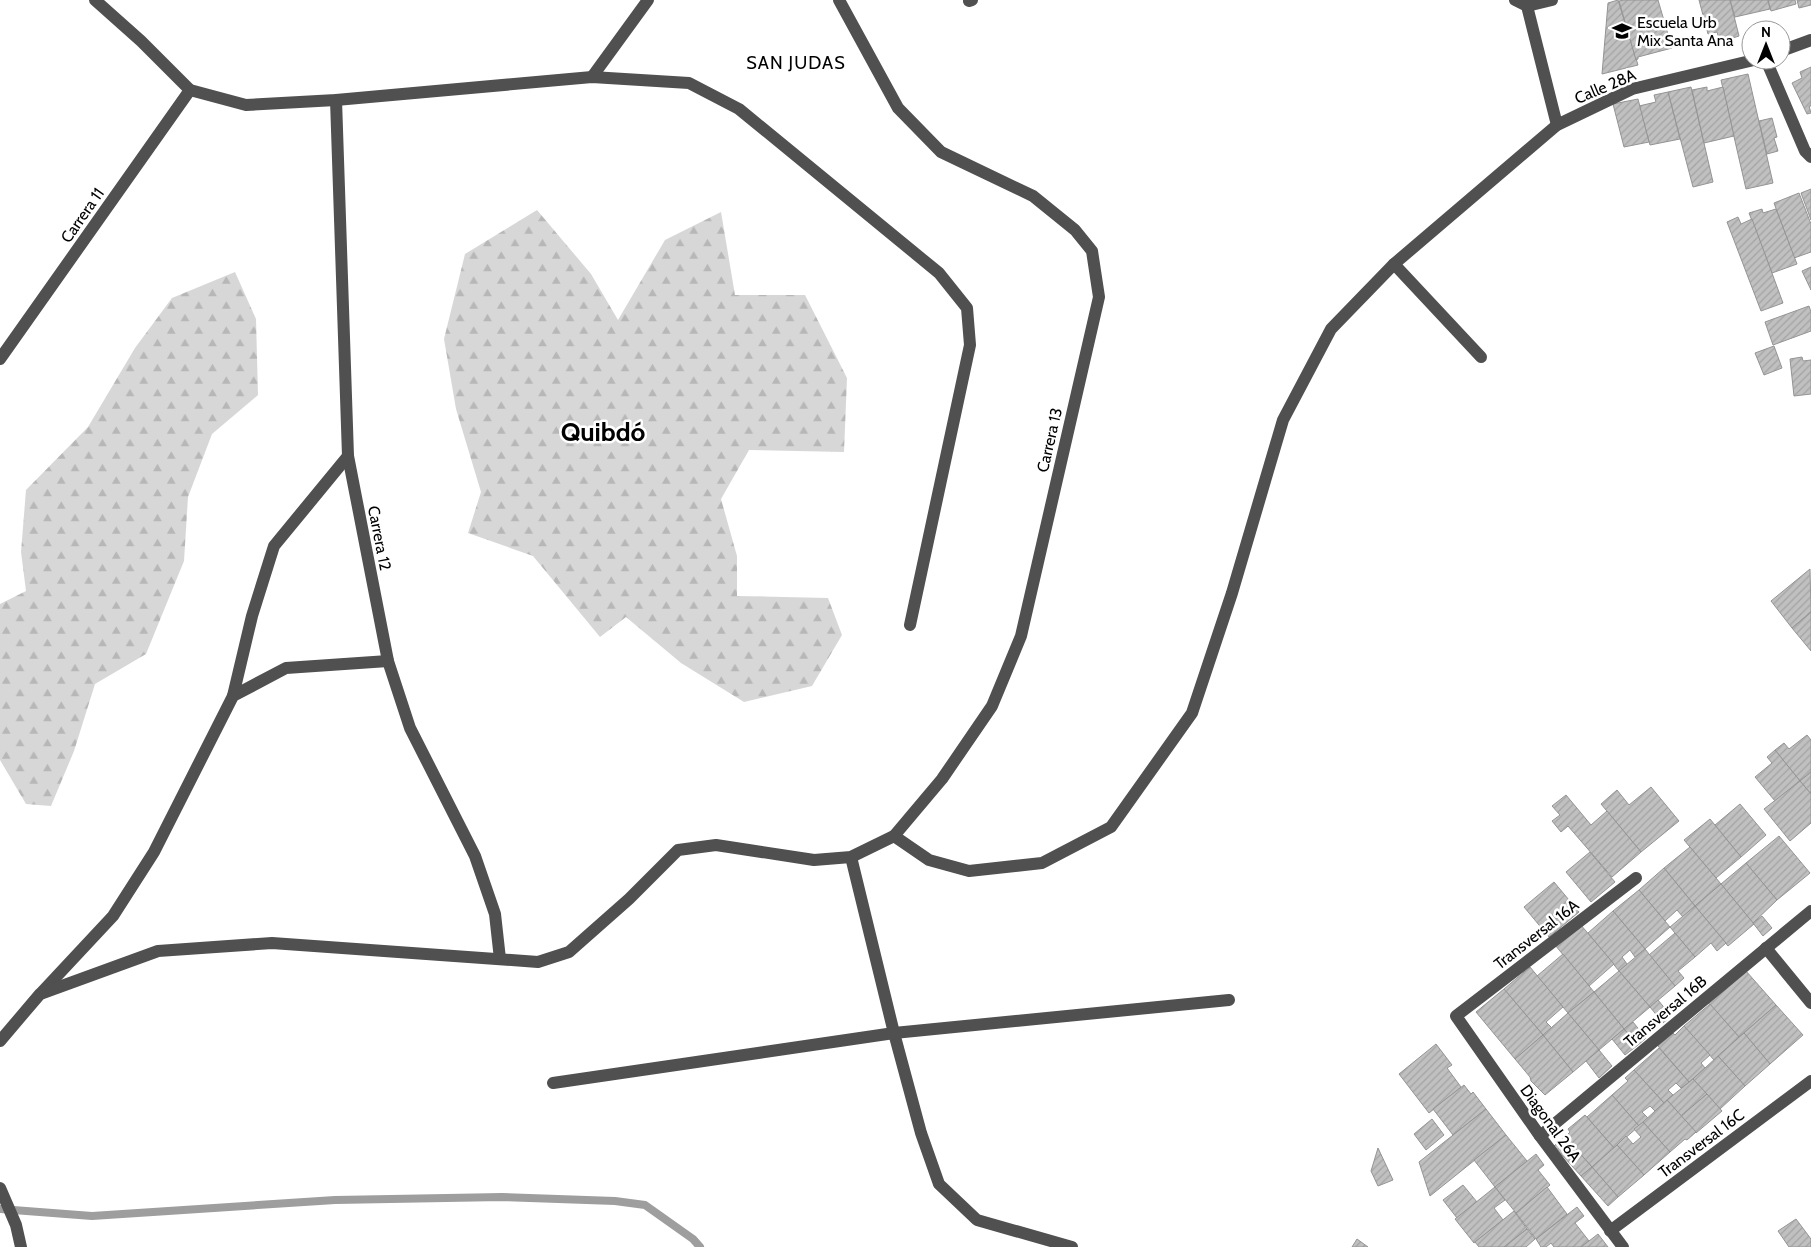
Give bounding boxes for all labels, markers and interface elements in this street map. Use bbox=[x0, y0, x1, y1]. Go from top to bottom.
place label: Escuela Urb Mix Santa Ana bbox=[1637, 13, 1734, 50]
school or university icon: Escuela Urb Mix Santa Ana bbox=[1611, 20, 1633, 42]
north arrow bbox=[1741, 20, 1791, 70]
text: N bbox=[1761, 23, 1771, 41]
district label: SAN JUDAS bbox=[746, 52, 846, 74]
street label: Calle 28A bbox=[1572, 65, 1639, 108]
street label: Carrera 11 bbox=[57, 184, 108, 246]
street label: Carrera 13 bbox=[1033, 406, 1066, 474]
district label: Quibdó bbox=[561, 416, 646, 448]
street label: Carrera 12 bbox=[364, 504, 395, 572]
street label: Transversal 16A bbox=[1490, 895, 1583, 973]
street label: Transversal 16B bbox=[1620, 971, 1711, 1051]
street label: Diagonal 26A bbox=[1516, 1081, 1585, 1166]
street label: Transversal 16C bbox=[1655, 1105, 1748, 1182]

